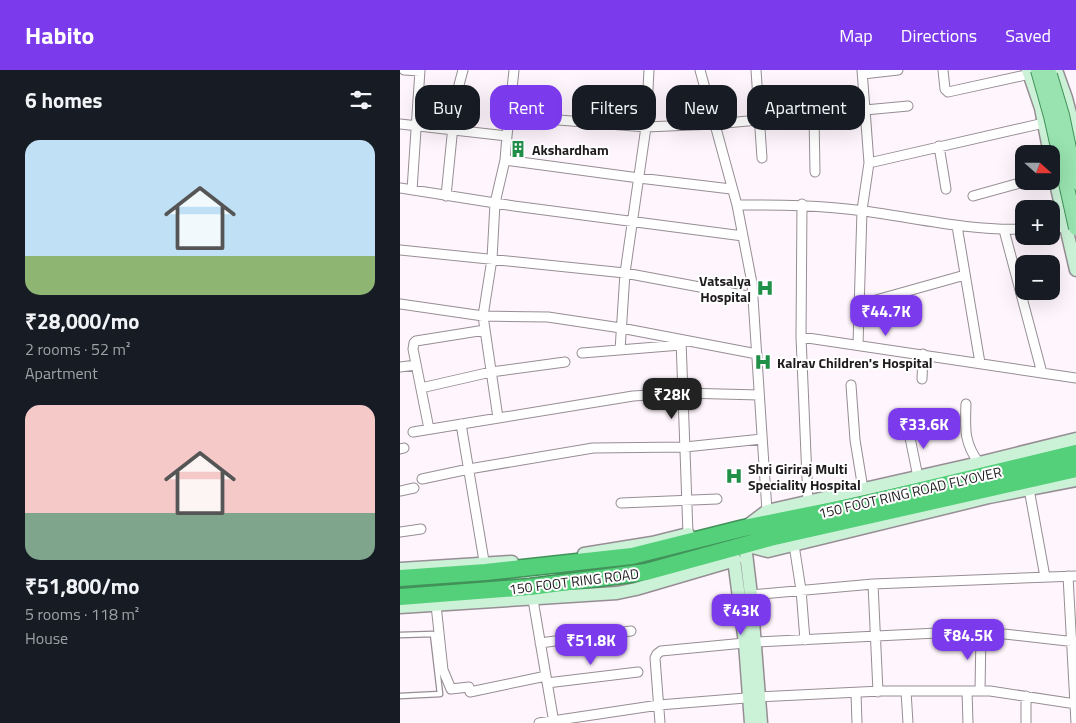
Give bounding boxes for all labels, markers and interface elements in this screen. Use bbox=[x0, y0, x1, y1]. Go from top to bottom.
text: Habito bbox=[25, 17, 94, 53]
text: Map bbox=[839, 22, 873, 49]
text: Directions bbox=[901, 22, 977, 49]
text: Saved bbox=[1005, 22, 1051, 49]
text: 6 homes bbox=[25, 84, 102, 116]
chip: Buy bbox=[415, 85, 480, 130]
chip: Rent bbox=[490, 85, 562, 130]
chip: Filters bbox=[572, 85, 656, 130]
chip: New bbox=[666, 85, 737, 130]
chip: Apartment bbox=[747, 85, 865, 130]
icon: filters bbox=[347, 86, 375, 114]
building icon: Akshardham bbox=[508, 139, 528, 159]
place label: Akshardham bbox=[532, 139, 609, 160]
north arrow bbox=[1015, 145, 1060, 190]
map controls bbox=[1015, 145, 1060, 300]
icon: home bbox=[155, 173, 245, 263]
button: + bbox=[1015, 200, 1060, 245]
button: − bbox=[1015, 255, 1060, 300]
place label: Vatsalya Hospital bbox=[699, 270, 751, 307]
hospital icon: Vatsalya Hospital bbox=[755, 278, 775, 298]
pin: ₹44.7K bbox=[845, 294, 927, 337]
text: ₹44.7K bbox=[861, 299, 911, 323]
text: ₹28,000/mo bbox=[25, 305, 139, 337]
text: 2 rooms · 52 m² bbox=[25, 337, 130, 361]
hospital icon: Kalrav Children's Hospital bbox=[753, 352, 773, 372]
place label: Kalrav Children's Hospital bbox=[777, 352, 933, 373]
text: Apartment bbox=[25, 361, 98, 385]
pin: ₹28K bbox=[642, 378, 702, 420]
text: ₹28K bbox=[654, 382, 690, 406]
pin: ₹33.6K bbox=[883, 408, 965, 450]
text: ₹33.6K bbox=[899, 412, 949, 436]
icon: home bbox=[155, 438, 245, 528]
place label: Shri Giriraj Multi Speciality Hospital bbox=[748, 458, 861, 495]
street label: 150 FOOT RING ROAD FLYOVER bbox=[816, 461, 1004, 523]
hospital icon: Shri Giriraj Multi Speciality Hospital bbox=[724, 466, 744, 486]
street label: 150 FOOT RING ROAD bbox=[508, 563, 640, 599]
text: ₹51,800/mo bbox=[25, 570, 139, 602]
pin: ₹43K bbox=[711, 594, 771, 636]
text: ₹43K bbox=[723, 598, 759, 622]
text: 5 rooms · 118 m² bbox=[25, 602, 139, 626]
pin: ₹84.5K bbox=[927, 618, 1009, 661]
text: ₹84.5K bbox=[943, 623, 993, 647]
pin: ₹51.8K bbox=[550, 624, 632, 666]
text: House bbox=[25, 626, 68, 650]
text: ₹51.8K bbox=[566, 628, 616, 652]

